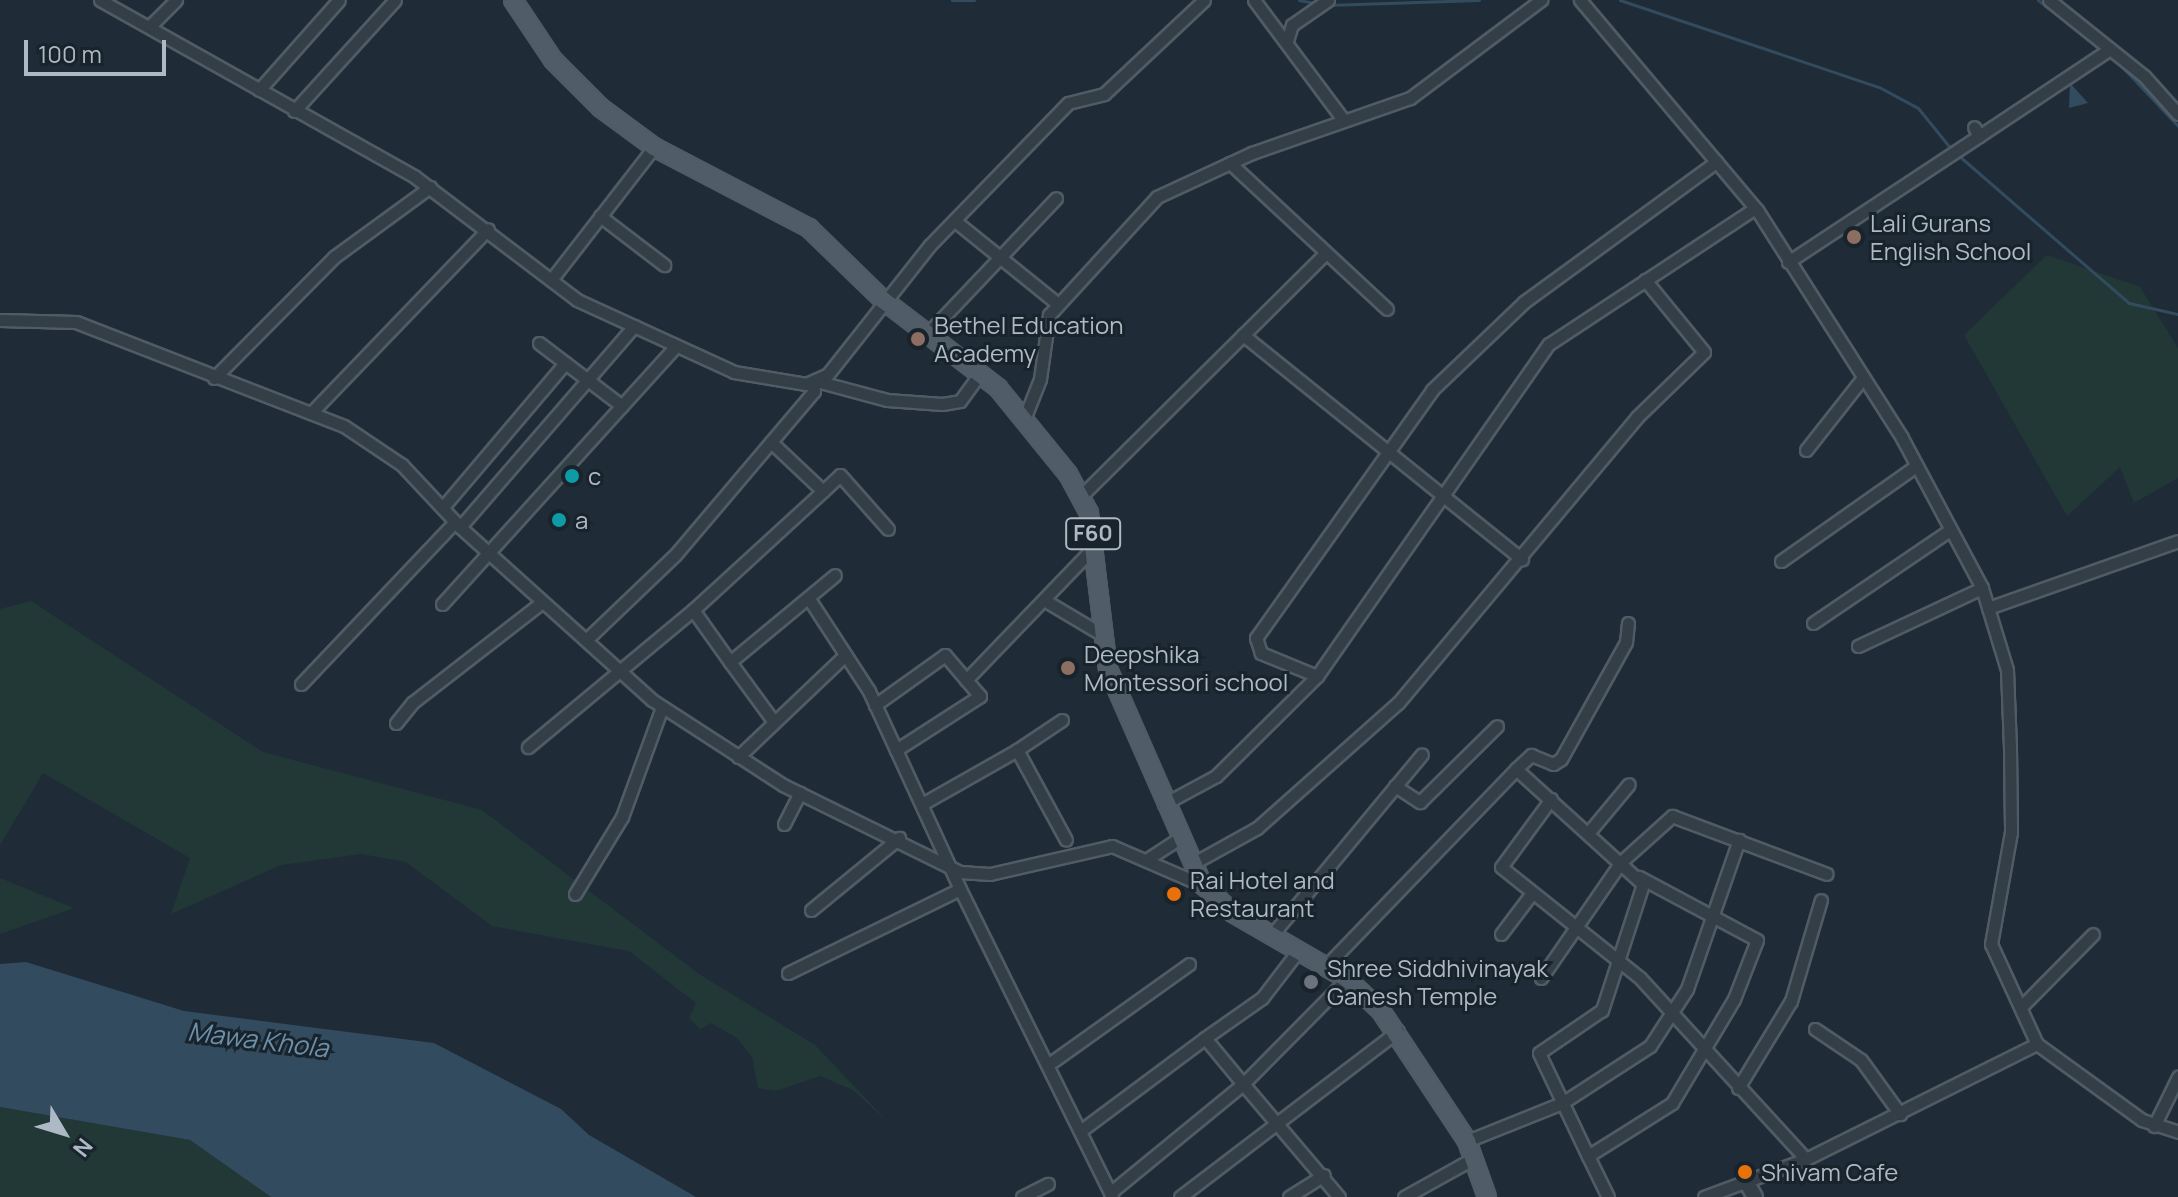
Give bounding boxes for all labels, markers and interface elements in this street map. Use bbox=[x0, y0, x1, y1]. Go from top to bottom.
scale bar bbox=[28, 24, 170, 74]
text: 100 m bbox=[38, 37, 102, 70]
place label: Lali Gurans English School bbox=[1870, 209, 2031, 265]
marker: Lali Gurans English School bbox=[1845, 228, 1863, 246]
place label: Bethel Education Academy bbox=[934, 311, 1123, 367]
marker: Bethel Education Academy bbox=[909, 330, 927, 348]
place label: c bbox=[588, 462, 601, 490]
marker: c bbox=[563, 467, 581, 485]
place label: a bbox=[575, 506, 588, 534]
marker: a bbox=[550, 511, 568, 529]
road number: F60 bbox=[1065, 516, 1121, 552]
place label: Deepshika Montessori school bbox=[1084, 640, 1288, 696]
marker: Deepshika Montessori school bbox=[1059, 659, 1077, 677]
place label: Rai Hotel and Restaurant bbox=[1190, 866, 1335, 922]
marker: Rai Hotel and Restaurant bbox=[1165, 885, 1183, 903]
place label: Shree Siddhivinayak Ganesh Temple bbox=[1327, 954, 1548, 1010]
marker: Shree Siddhivinayak Ganesh Temple bbox=[1302, 973, 1320, 991]
water label: Mawa Khola bbox=[186, 1016, 330, 1064]
north arrow bbox=[24, 1093, 104, 1173]
text: N bbox=[66, 1132, 100, 1163]
place label: Shivam Cafe bbox=[1761, 1158, 1898, 1186]
marker: Shivam Cafe bbox=[1736, 1163, 1754, 1181]

